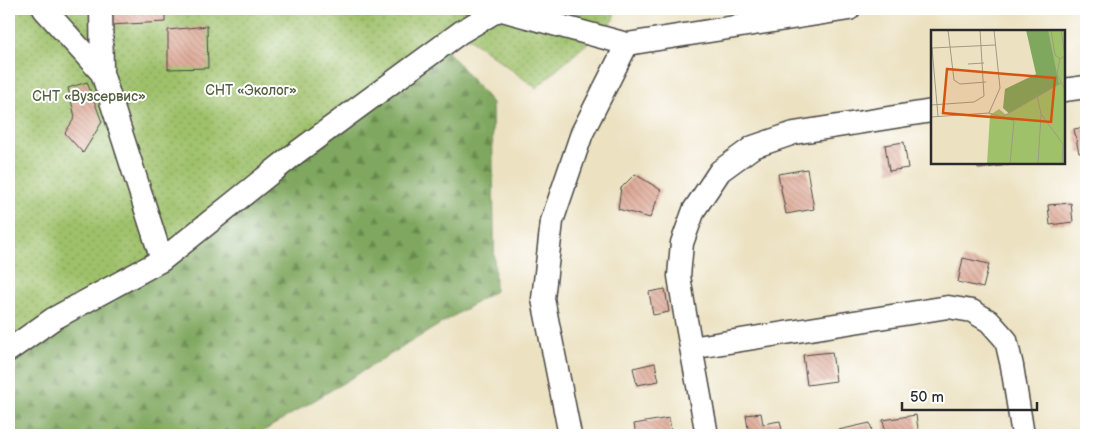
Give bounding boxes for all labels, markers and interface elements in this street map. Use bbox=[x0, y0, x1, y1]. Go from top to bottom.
inset map bbox=[931, 30, 1065, 164]
park label: СНТ «Эколог» bbox=[205, 82, 297, 99]
park label: СНТ «Вузсервис» bbox=[32, 88, 146, 105]
scale bar bbox=[902, 379, 1038, 411]
text: 50 m bbox=[910, 388, 944, 407]

